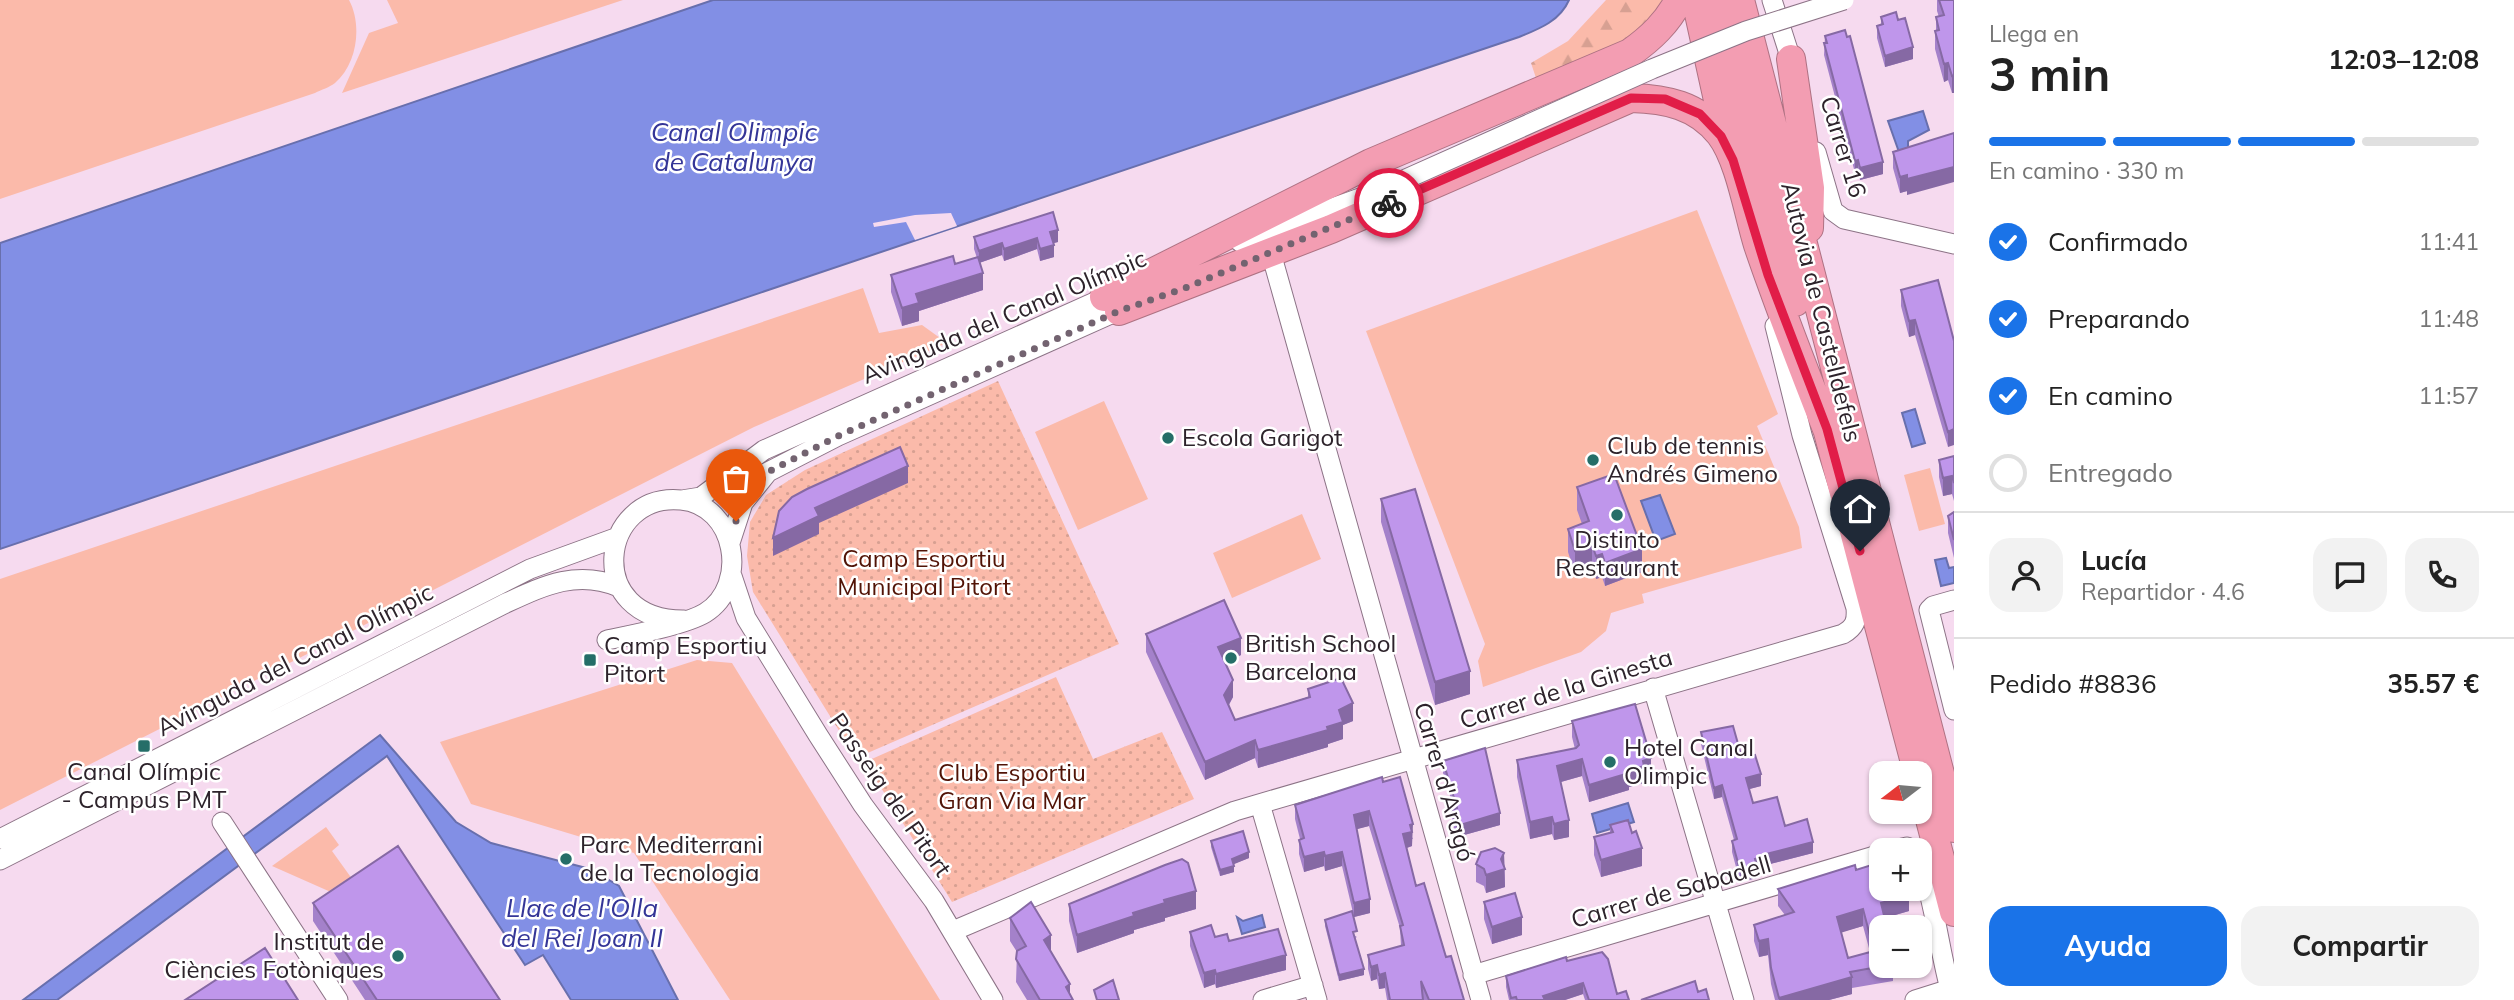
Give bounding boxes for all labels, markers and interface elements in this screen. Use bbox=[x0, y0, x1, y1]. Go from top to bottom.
text: Llega en bbox=[1989, 19, 2079, 48]
text: 12:03–12:08 bbox=[2328, 43, 2479, 76]
text: 3 min bbox=[1989, 45, 2110, 103]
street label: Carrer 16 bbox=[1814, 92, 1874, 201]
water label: Canal Olimpic de Catalunya bbox=[651, 115, 817, 178]
text: En camino · 330 m bbox=[1989, 156, 2184, 185]
courier bbox=[1354, 168, 1424, 238]
street label: Autovia de Castelldefels bbox=[1775, 179, 1869, 445]
icon: bike bbox=[1370, 184, 1408, 222]
icon: check bbox=[1989, 223, 2027, 261]
text: Confirmado bbox=[2048, 225, 2188, 258]
text: 11:41 bbox=[2419, 227, 2479, 256]
street label: Avinguda del Canal Olímpic bbox=[857, 242, 1151, 390]
icon: check bbox=[1989, 300, 2027, 338]
text: Preparando bbox=[2048, 302, 2190, 335]
text: 11:48 bbox=[2419, 304, 2479, 333]
icon: check bbox=[1989, 377, 2027, 415]
text: En camino bbox=[2048, 379, 2173, 412]
text: 11:57 bbox=[2419, 381, 2479, 410]
place label: Escola Garigot bbox=[1182, 422, 1342, 452]
marker: Escola Garigot bbox=[1160, 430, 1176, 446]
place label: Club de tennis Andrés Gimeno bbox=[1607, 430, 1778, 488]
pin bbox=[706, 449, 766, 521]
marker: Club de tennis Andrés Gimeno bbox=[1585, 452, 1601, 468]
text: Entregado bbox=[2048, 456, 2173, 489]
icon: bag bbox=[717, 460, 755, 498]
pin bbox=[1830, 479, 1890, 551]
icon: home bbox=[1841, 490, 1879, 528]
marker: Distinto Restaurant bbox=[1609, 507, 1625, 523]
place label: Distinto Restaurant bbox=[1555, 524, 1679, 582]
button: person bbox=[1989, 538, 2063, 612]
button: chat bbox=[2313, 538, 2387, 612]
button: phone bbox=[2405, 538, 2479, 612]
park label: Camp Esportiu Municipal Pitort bbox=[837, 543, 1011, 601]
text: Lucía bbox=[2081, 544, 2147, 577]
street label: Avinguda del Canal Olímpic bbox=[151, 576, 438, 742]
text: Repartidor · 4.6 bbox=[2081, 577, 2245, 606]
place label: British School Barcelona bbox=[1245, 628, 1396, 686]
place label: Camp Esportiu Pitort bbox=[604, 630, 767, 688]
street label: Carrer de la Ginesta bbox=[1456, 641, 1676, 735]
marker: British School Barcelona bbox=[1223, 650, 1239, 666]
marker: Camp Esportiu Pitort bbox=[582, 652, 598, 668]
text: Pedido #8836 bbox=[1989, 667, 2157, 700]
text: 35.57 € bbox=[2387, 667, 2479, 700]
street label: Carrer d'Aragó bbox=[1408, 699, 1482, 865]
street label: Passeig del Pitort bbox=[823, 707, 959, 882]
place label: Hotel Canal Olimpic bbox=[1624, 732, 1754, 790]
marker: Canal Olímpic - Campus PMT bbox=[136, 738, 152, 754]
marker: Hotel Canal Olimpic bbox=[1602, 754, 1618, 770]
place label: Canal Olímpic - Campus PMT bbox=[61, 756, 227, 814]
park label: Club Esportiu Gran Via Mar bbox=[938, 757, 1086, 815]
north arrow bbox=[1869, 761, 1932, 824]
map controls bbox=[1869, 761, 1932, 978]
place label: Parc Mediterrani de la Tecnologia bbox=[580, 829, 763, 887]
button: + bbox=[1869, 838, 1932, 901]
street label: Carrer de Sabadell bbox=[1567, 848, 1774, 934]
marker: Parc Mediterrani de la Tecnologia bbox=[558, 851, 574, 867]
water label: Llac de l'Olla del Rei Joan II bbox=[501, 891, 663, 954]
button: Ayuda bbox=[1989, 906, 2227, 986]
button: Compartir bbox=[2241, 906, 2479, 986]
button: − bbox=[1869, 915, 1932, 978]
place label: Institut de Ciències Fotòniques bbox=[164, 926, 384, 984]
marker: Institut de Ciències Fotòniques bbox=[390, 948, 406, 964]

